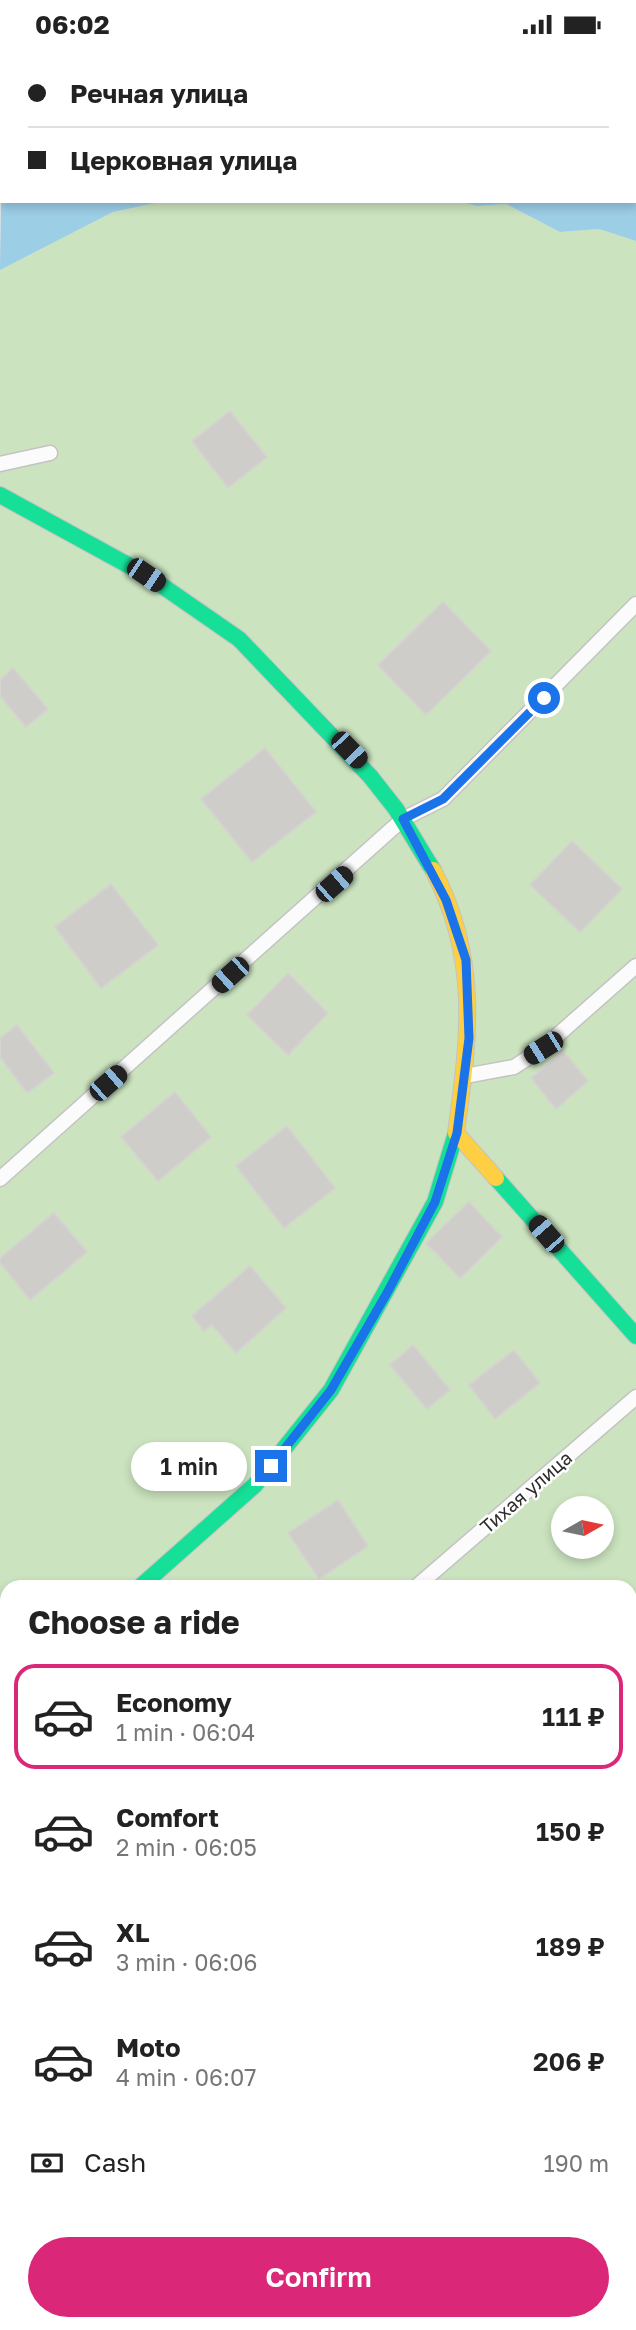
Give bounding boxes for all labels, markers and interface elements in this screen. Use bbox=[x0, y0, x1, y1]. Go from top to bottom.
text: 06:02 bbox=[35, 9, 110, 40]
text: Речная улица bbox=[70, 78, 248, 109]
text: Церковная улица bbox=[70, 145, 297, 176]
car bbox=[123, 555, 170, 595]
route start bbox=[528, 682, 560, 714]
car bbox=[327, 728, 372, 772]
car bbox=[312, 862, 357, 906]
car bbox=[208, 953, 253, 997]
car bbox=[520, 1028, 567, 1068]
car bbox=[86, 1061, 131, 1105]
car bbox=[525, 1211, 568, 1257]
callout: 1 min bbox=[131, 1441, 246, 1491]
street label: Тихая улица bbox=[475, 1446, 576, 1538]
route end bbox=[255, 1450, 287, 1482]
text: 1 min bbox=[160, 1452, 218, 1480]
north arrow bbox=[551, 1496, 614, 1559]
map controls bbox=[551, 1496, 614, 1559]
text: Choose a ride bbox=[28, 1603, 240, 1641]
icon: car bbox=[32, 1685, 95, 1748]
text: Economy bbox=[116, 1687, 232, 1718]
text: 111 ₽ bbox=[542, 1701, 605, 1732]
text: 1 min · 06:04 bbox=[116, 1718, 255, 1746]
icon: car bbox=[32, 1800, 95, 1863]
text: Comfort bbox=[116, 1802, 219, 1833]
text: 150 ₽ bbox=[536, 1816, 605, 1847]
text: 2 min · 06:05 bbox=[116, 1833, 257, 1861]
icon: car bbox=[32, 1915, 95, 1978]
text: XL bbox=[116, 1917, 150, 1948]
text: 189 ₽ bbox=[536, 1931, 605, 1962]
text: 3 min · 06:06 bbox=[116, 1948, 258, 1976]
icon: car bbox=[32, 2030, 95, 2093]
text: Moto bbox=[116, 2032, 181, 2063]
text: 206 ₽ bbox=[533, 2046, 605, 2077]
text: 4 min · 06:07 bbox=[116, 2063, 256, 2091]
icon: cash bbox=[28, 2144, 66, 2182]
text: Cash bbox=[84, 2147, 146, 2178]
text: 190 m bbox=[544, 2149, 609, 2177]
button: Confirm bbox=[28, 2237, 609, 2317]

